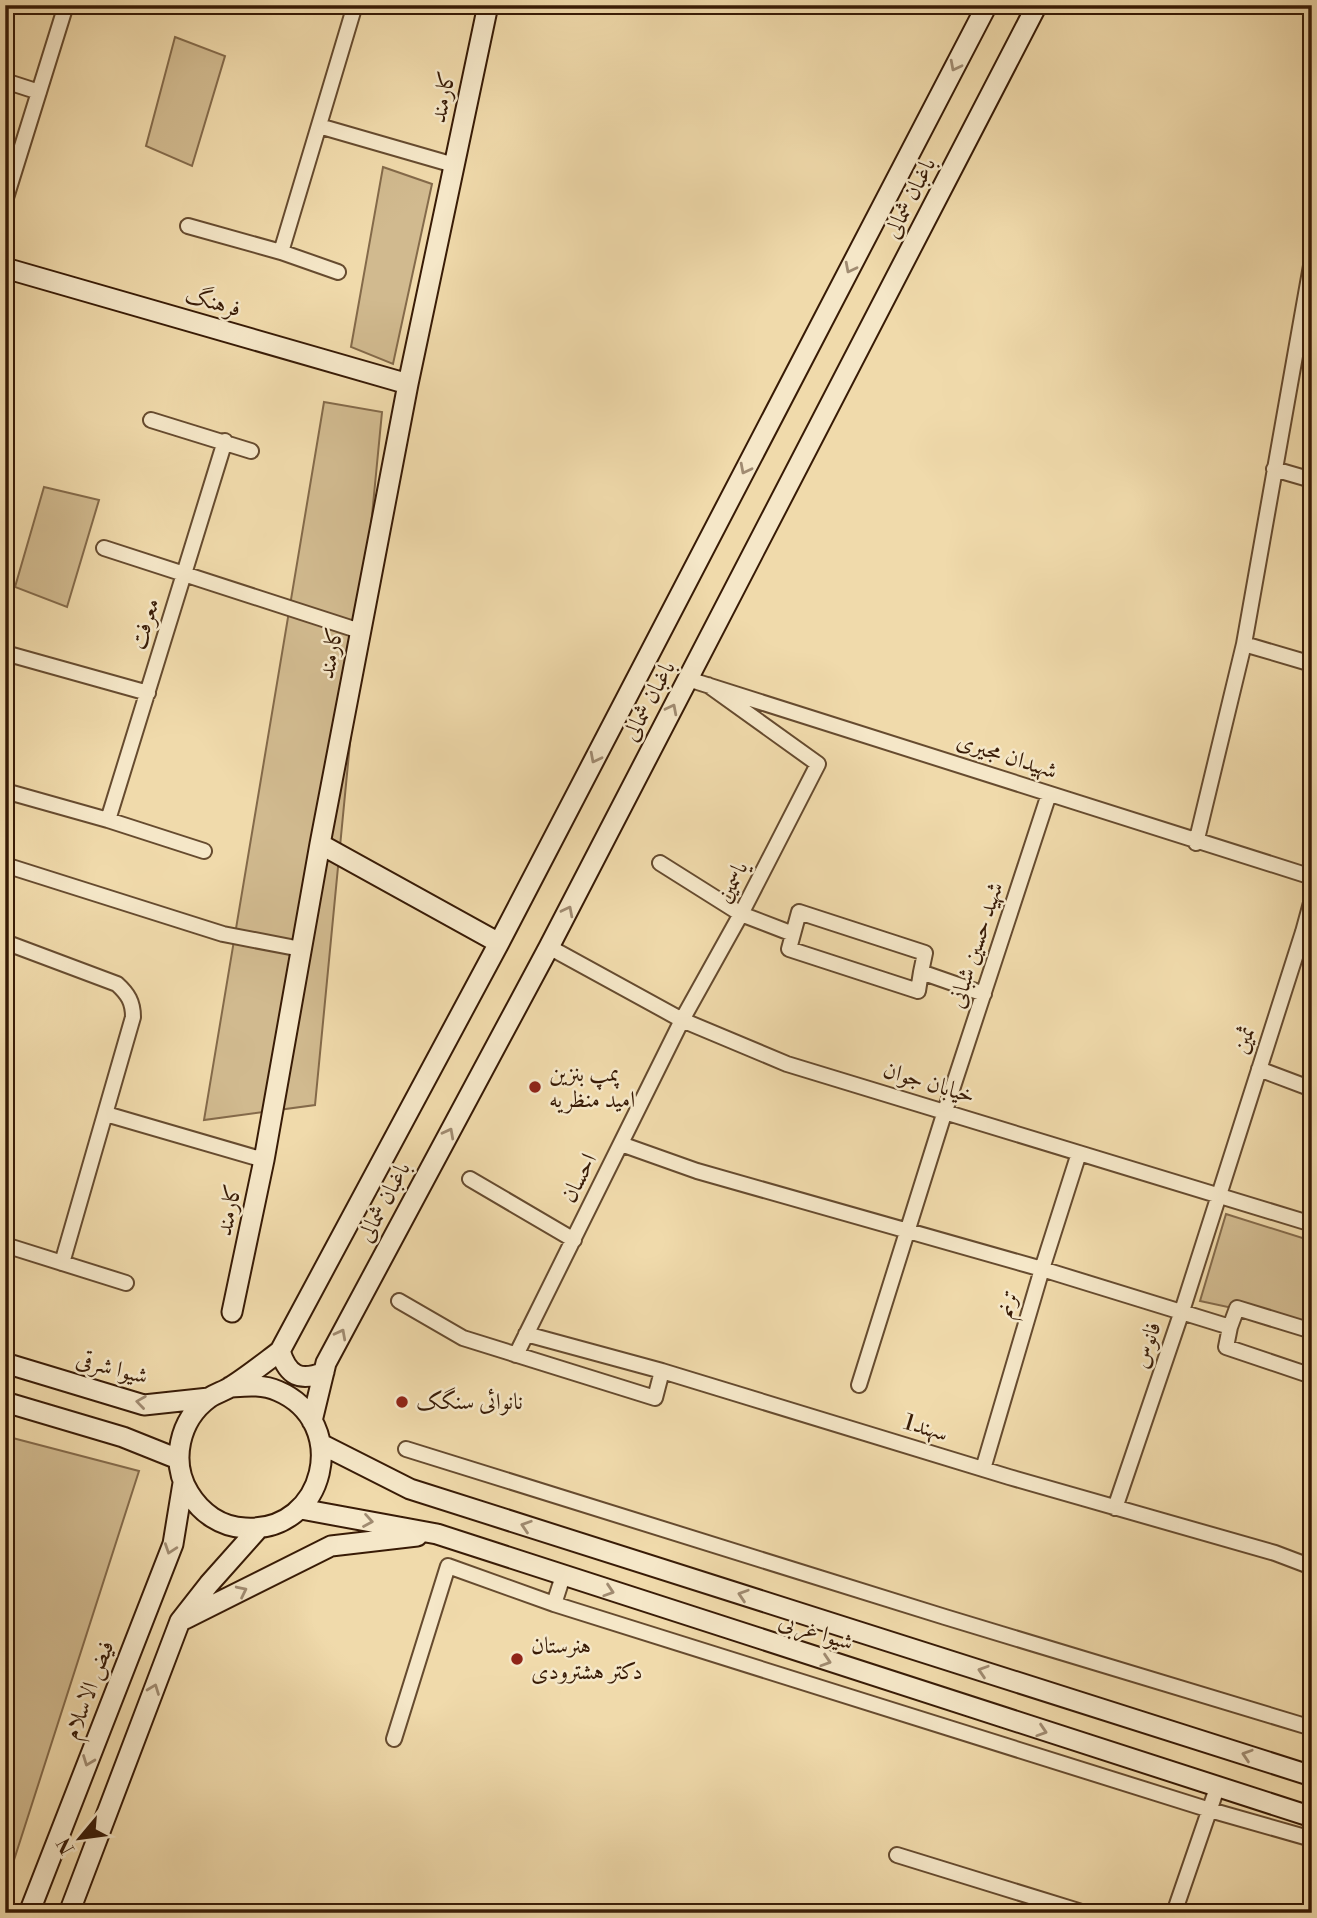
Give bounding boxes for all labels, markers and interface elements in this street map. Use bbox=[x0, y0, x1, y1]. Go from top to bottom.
one-way arrow bbox=[950, 59, 963, 71]
street label: کارمند bbox=[424, 68, 462, 126]
street label: باغبان شمالی bbox=[878, 153, 942, 243]
one-way arrow bbox=[845, 260, 858, 273]
street label: فرهنگ bbox=[182, 280, 244, 323]
one-way arrow bbox=[740, 462, 753, 475]
street label: معرفت bbox=[124, 595, 166, 653]
street label: کارمند bbox=[312, 625, 350, 681]
street label: باغبان شمالی bbox=[616, 656, 682, 746]
one-way arrow bbox=[664, 704, 677, 716]
street label: شهیدان مجیری bbox=[953, 727, 1061, 785]
one-way arrow bbox=[590, 751, 603, 763]
street label: یاسمین bbox=[710, 855, 755, 908]
street label: شهید حسین شبانی bbox=[942, 878, 1010, 1012]
one-way arrow bbox=[559, 906, 573, 918]
street label: ثمین bbox=[1226, 1023, 1262, 1057]
street label: خیابان جوان bbox=[880, 1056, 978, 1110]
place label: پمپ بنزین امید منظریه bbox=[549, 1060, 635, 1114]
marker: پمپ بنزین امید منظریه bbox=[527, 1079, 543, 1095]
one-way arrow bbox=[441, 1128, 454, 1141]
street label: احسان bbox=[555, 1149, 603, 1207]
street label: باغبان شمالی bbox=[351, 1157, 417, 1247]
street label: کارمند bbox=[210, 1181, 248, 1239]
street label: ترنم bbox=[991, 1287, 1030, 1323]
street label: فانوس bbox=[1126, 1318, 1168, 1372]
one-way arrow bbox=[333, 1329, 347, 1341]
street label: شیوا شرقی bbox=[73, 1345, 151, 1392]
place label: نانوائی سنگک bbox=[416, 1387, 523, 1416]
marker: نانوائی سنگک bbox=[394, 1394, 410, 1410]
one-way arrow bbox=[135, 1395, 147, 1410]
street label: 1سهند bbox=[900, 1408, 952, 1448]
one-way arrow bbox=[362, 1513, 374, 1528]
one-way arrow bbox=[521, 1520, 533, 1534]
one-way arrow bbox=[164, 1543, 178, 1555]
one-way arrow bbox=[603, 1583, 615, 1597]
one-way arrow bbox=[235, 1585, 247, 1599]
one-way arrow bbox=[737, 1589, 750, 1603]
street label: شیوا غربی bbox=[775, 1607, 857, 1658]
place label: هنرستان دکتر هشترودی bbox=[531, 1632, 643, 1686]
street label: فیض الاسلام bbox=[57, 1637, 125, 1745]
marker: هنرستان دکتر هشترودی bbox=[509, 1651, 525, 1667]
one-way arrow bbox=[819, 1653, 831, 1667]
one-way arrow bbox=[978, 1665, 990, 1680]
one-way arrow bbox=[146, 1683, 160, 1695]
one-way arrow bbox=[1036, 1723, 1048, 1737]
one-way arrow bbox=[1241, 1749, 1253, 1763]
one-way arrow bbox=[82, 1755, 96, 1767]
north arrow bbox=[46, 1802, 116, 1872]
text: N bbox=[52, 1833, 80, 1858]

